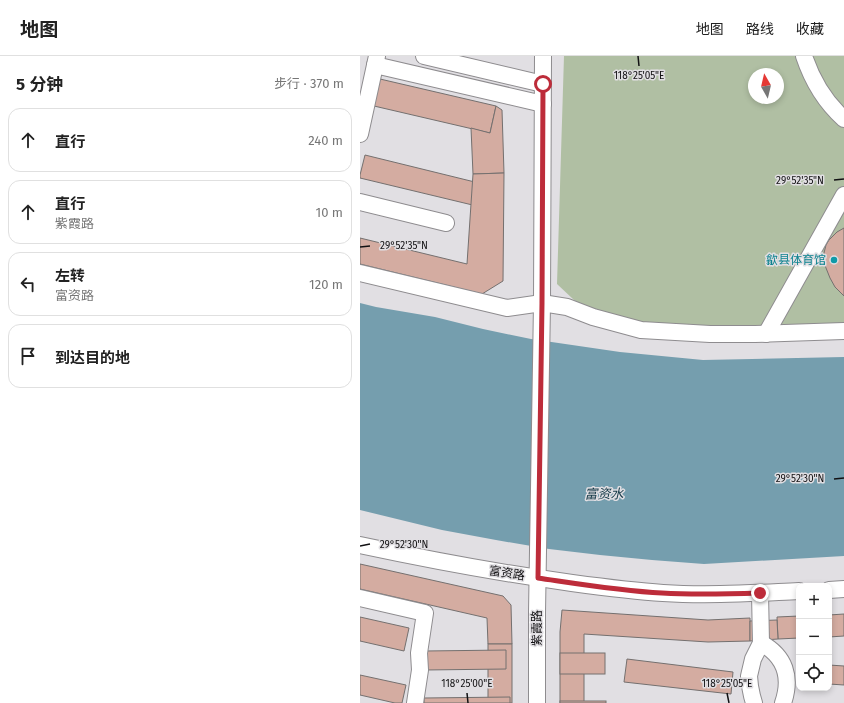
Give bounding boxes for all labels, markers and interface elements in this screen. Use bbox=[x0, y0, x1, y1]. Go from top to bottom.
text: 地图 bbox=[20, 18, 58, 41]
text: 地图 bbox=[696, 21, 724, 38]
text: 路线 bbox=[746, 21, 774, 38]
text: 收藏 bbox=[796, 21, 824, 38]
north arrow bbox=[748, 68, 784, 104]
text: 118°25'05"E bbox=[614, 70, 664, 82]
text: 5 分钟 bbox=[16, 74, 63, 95]
route start bbox=[534, 75, 552, 93]
text: 步行 · 370 m bbox=[274, 76, 344, 91]
icon: ahead bbox=[17, 129, 39, 151]
text: 直行 bbox=[55, 133, 85, 151]
text: 240 m bbox=[308, 133, 343, 148]
text: 29°52'35"N bbox=[776, 175, 824, 187]
text: 直行 bbox=[55, 195, 85, 213]
icon: ahead bbox=[17, 201, 39, 223]
text: 10 m bbox=[316, 205, 343, 220]
text: 紫霞路 bbox=[55, 216, 94, 231]
text: 29°52'35"N bbox=[380, 240, 428, 252]
place label: 歙县体育馆 bbox=[766, 253, 826, 267]
marker: 歙县体育馆 bbox=[829, 255, 839, 265]
text: 左转 bbox=[55, 267, 85, 285]
icon: left bbox=[17, 273, 39, 295]
text: 120 m bbox=[309, 277, 343, 292]
text: 富资路 bbox=[55, 288, 94, 303]
icon: arrive bbox=[17, 345, 39, 367]
text: 到达目的地 bbox=[55, 349, 130, 367]
text: 29°52'30"N bbox=[776, 473, 824, 485]
water label: 富资水 bbox=[584, 486, 625, 502]
text: 29°52'30"N bbox=[380, 539, 428, 551]
street label: 富资路 bbox=[488, 563, 526, 583]
map controls bbox=[796, 583, 832, 691]
button: + bbox=[796, 583, 832, 619]
route end bbox=[751, 584, 769, 602]
street label: 紫霞路 bbox=[530, 610, 544, 646]
button: − bbox=[796, 619, 832, 655]
button: locate bbox=[796, 655, 832, 691]
text: 118°25'00"E bbox=[441, 678, 493, 690]
text: 118°25'05"E bbox=[702, 678, 752, 690]

